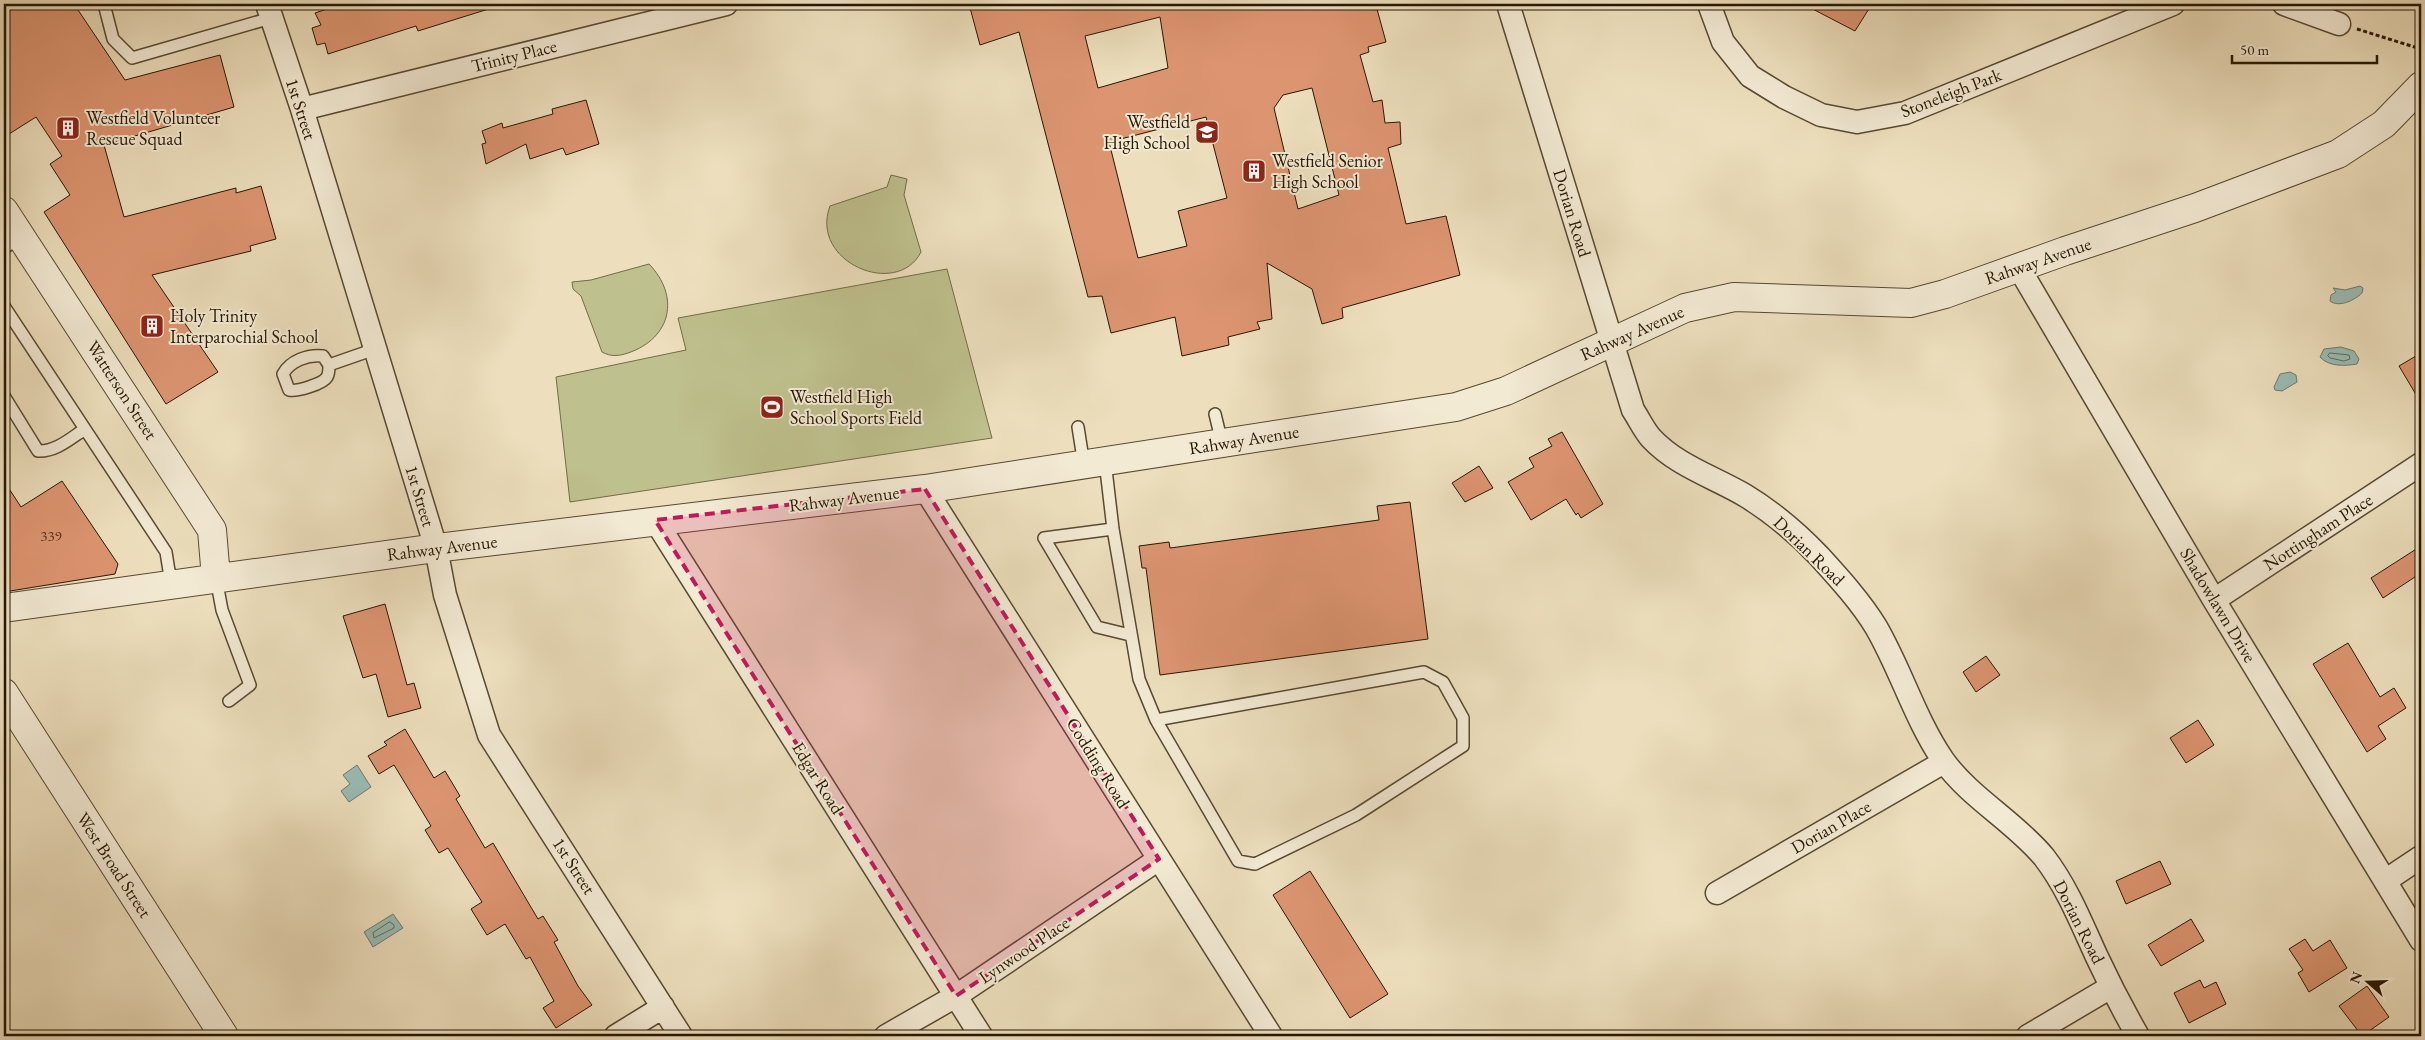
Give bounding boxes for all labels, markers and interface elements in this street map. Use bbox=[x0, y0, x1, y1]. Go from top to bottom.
scale bar bbox=[2232, 32, 2378, 64]
street label: Trinity Place bbox=[469, 34, 559, 77]
text: 50 m bbox=[2240, 40, 2269, 59]
street label: Stoneleigh Park bbox=[1897, 63, 2005, 122]
street label: 1st Street bbox=[281, 75, 322, 143]
place label: Westfield Volunteer Rescue Squad bbox=[86, 106, 220, 150]
place label: Westfield High School bbox=[1103, 110, 1191, 154]
building icon: Westfield Volunteer Rescue Squad bbox=[55, 115, 81, 141]
school or university icon: Westfield High School bbox=[1194, 119, 1220, 145]
place label: Westfield Senior High School bbox=[1272, 149, 1383, 193]
building icon: Westfield Senior High School bbox=[1241, 158, 1267, 184]
street label: Dorian Road bbox=[1548, 166, 1597, 261]
street label: Rahway Avenue bbox=[1982, 232, 2094, 289]
street label: Rahway Avenue bbox=[1576, 299, 1687, 366]
place label: Holy Trinity Interparochial School bbox=[170, 304, 318, 348]
building icon: Holy Trinity Interparochial School bbox=[139, 313, 165, 339]
street label: Watterson Street bbox=[82, 336, 163, 444]
place label: Westfield High School Sports Field bbox=[790, 385, 923, 429]
sports icon: Westfield High School Sports Field bbox=[759, 394, 785, 420]
street label: Rahway Avenue bbox=[1187, 419, 1301, 460]
street label: 1st Street bbox=[400, 462, 441, 530]
street label: Rahway Avenue bbox=[787, 480, 900, 517]
street label: Nottingham Place bbox=[2259, 488, 2377, 575]
street label: Dorian Road bbox=[1769, 511, 1851, 591]
house number: 339 bbox=[40, 526, 62, 545]
street label: Rahway Avenue bbox=[385, 529, 498, 566]
street label: Shadowlawn Drive bbox=[2175, 543, 2262, 666]
street label: Codding Road bbox=[1061, 713, 1136, 813]
street label: Edgar Road bbox=[787, 737, 850, 819]
street label: Dorian Place bbox=[1787, 794, 1875, 859]
street label: West Broad Street bbox=[72, 808, 157, 922]
street label: 1st Street bbox=[548, 833, 601, 899]
street label: Dorian Road bbox=[2049, 876, 2111, 968]
street label: Lynwood Place bbox=[974, 911, 1073, 988]
north arrow bbox=[2342, 958, 2392, 1008]
text: N bbox=[2345, 969, 2366, 986]

